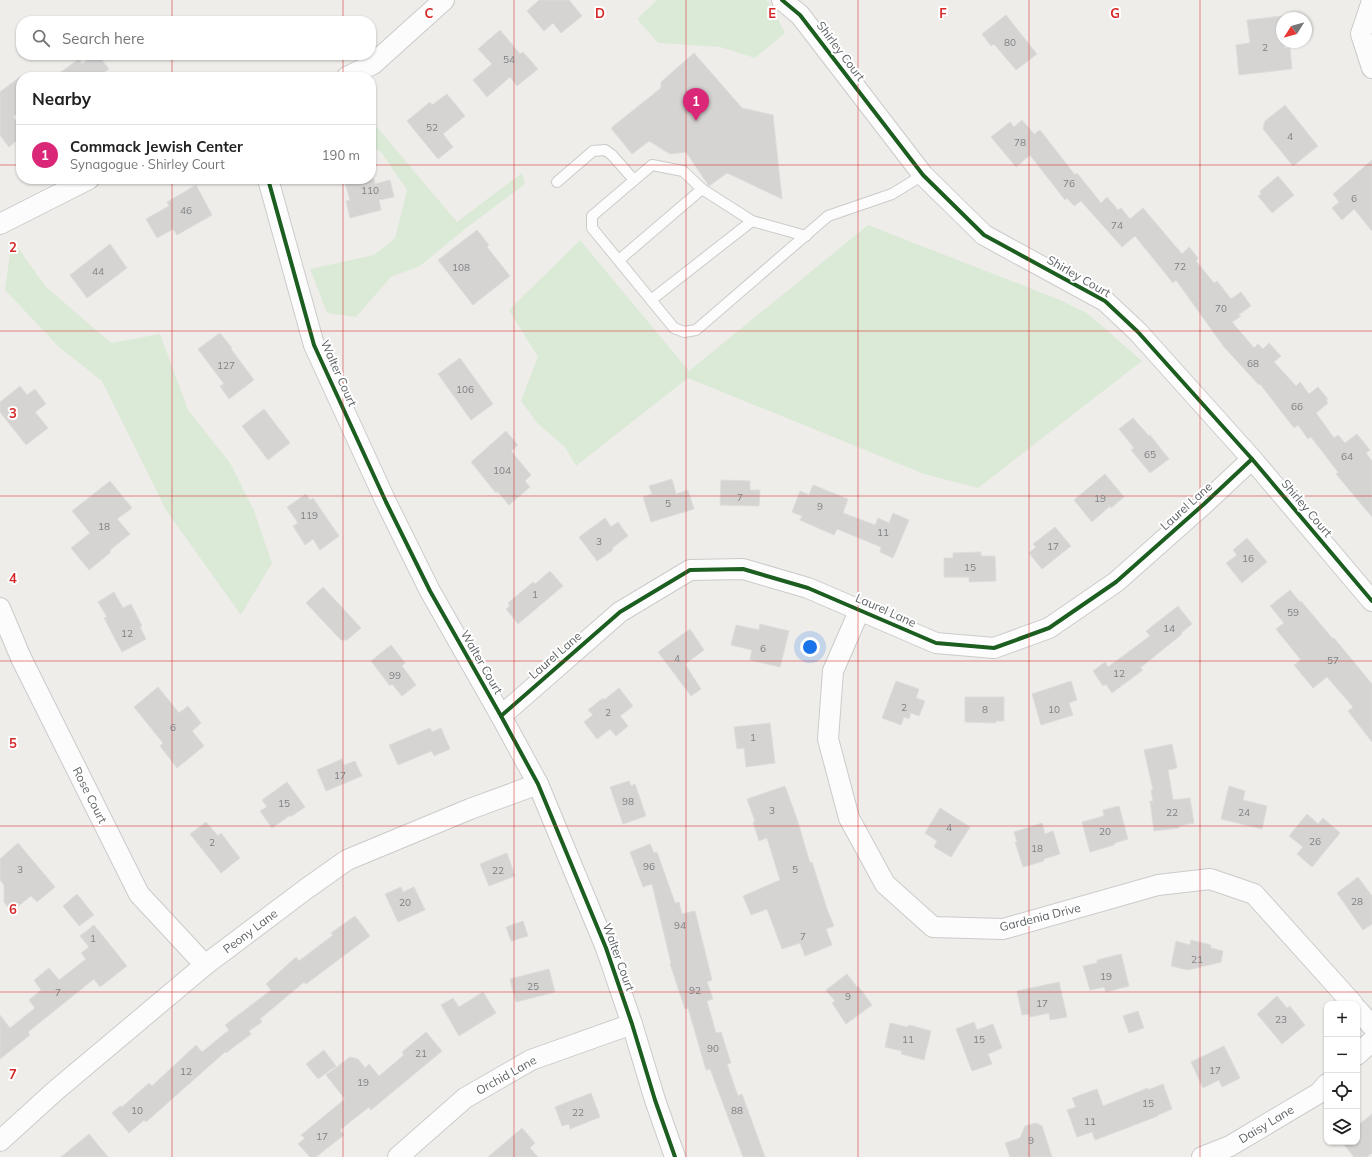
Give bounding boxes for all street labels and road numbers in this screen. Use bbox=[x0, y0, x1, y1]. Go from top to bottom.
street label: Shirley Court bbox=[814, 18, 868, 84]
street label: Shirley Court bbox=[1045, 252, 1113, 300]
street label: Walter Court bbox=[318, 337, 360, 409]
street label: Shirley Court bbox=[1278, 476, 1336, 540]
street label: Laurel Lane bbox=[1157, 479, 1215, 533]
street label: Laurel Lane bbox=[853, 590, 919, 630]
street label: Walter Court bbox=[458, 627, 506, 697]
street label: Laurel Lane bbox=[526, 628, 584, 682]
street label: Rose Court bbox=[69, 764, 111, 826]
street label: Gardenia Drive bbox=[998, 900, 1082, 934]
street label: Peony Lane bbox=[220, 906, 280, 956]
street label: Walter Court bbox=[600, 921, 638, 993]
street label: Orchid Lane bbox=[473, 1052, 539, 1098]
street label: Daisy Lane bbox=[1236, 1102, 1296, 1146]

